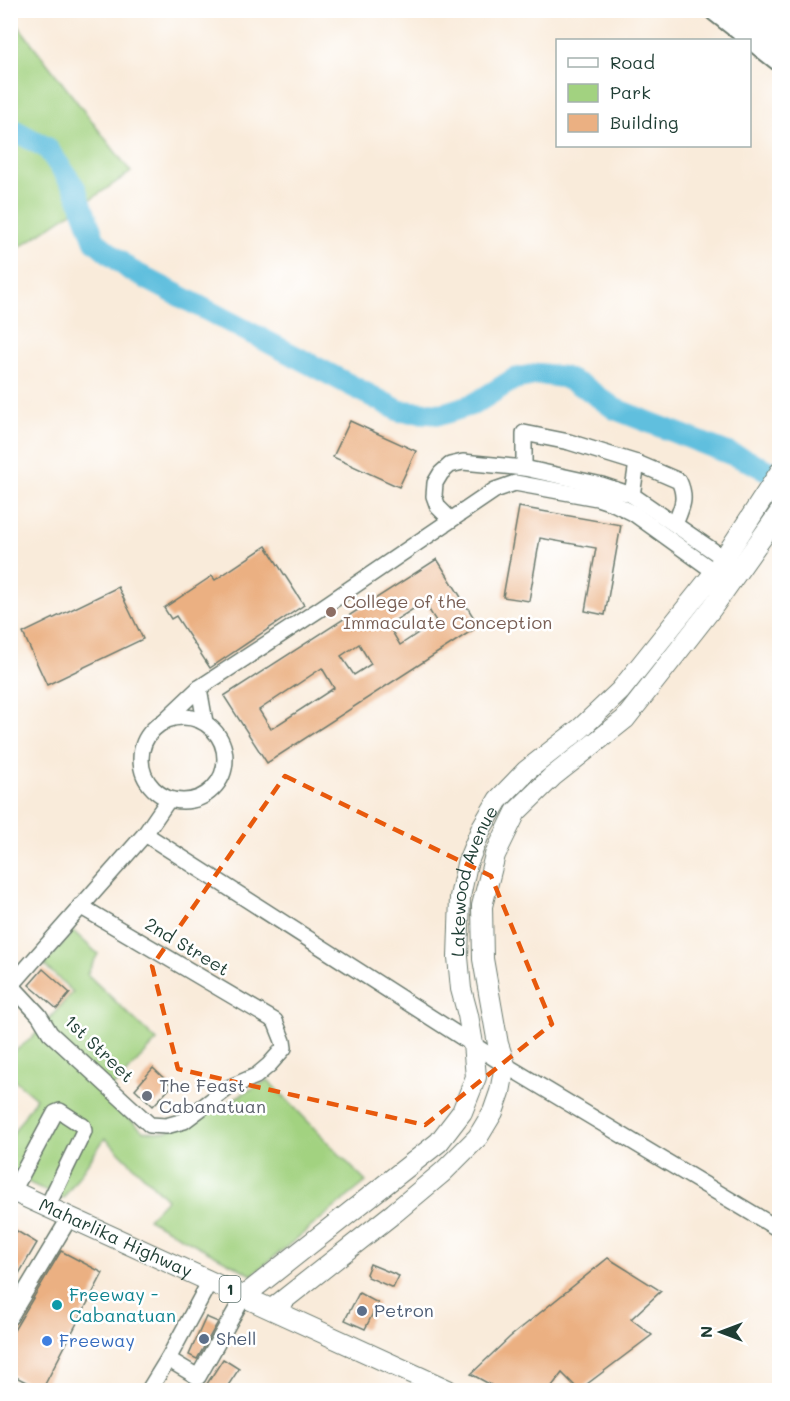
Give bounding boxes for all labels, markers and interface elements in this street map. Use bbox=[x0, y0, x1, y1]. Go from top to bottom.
legend bbox=[556, 39, 751, 147]
text: Road bbox=[610, 50, 655, 74]
text: Park bbox=[610, 80, 651, 104]
text: Building bbox=[610, 110, 678, 134]
place label: College of the Immaculate Conception bbox=[343, 589, 552, 634]
marker: College of the Immaculate Conception bbox=[324, 605, 338, 619]
street label: Lakewood Avenue bbox=[445, 801, 503, 957]
street label: 2nd Street bbox=[141, 912, 234, 981]
street label: 1st Street bbox=[60, 1009, 140, 1087]
place label: The Feast Cabanatuan bbox=[159, 1073, 266, 1118]
marker: The Feast Cabanatuan bbox=[140, 1089, 154, 1103]
street label: Maharlika Highway bbox=[35, 1192, 196, 1283]
road number: 1 bbox=[220, 1276, 240, 1302]
place label: Freeway - Cabanatuan bbox=[69, 1282, 176, 1327]
marker: Freeway - Cabanatuan bbox=[50, 1298, 64, 1312]
place label: Petron bbox=[374, 1298, 434, 1322]
north arrow bbox=[691, 1302, 751, 1362]
marker: Petron bbox=[355, 1304, 369, 1318]
place label: Shell bbox=[216, 1326, 256, 1350]
text: N bbox=[695, 1326, 716, 1338]
place label: Freeway bbox=[59, 1328, 135, 1352]
marker: Shell bbox=[197, 1332, 211, 1346]
marker: Freeway bbox=[40, 1334, 54, 1348]

